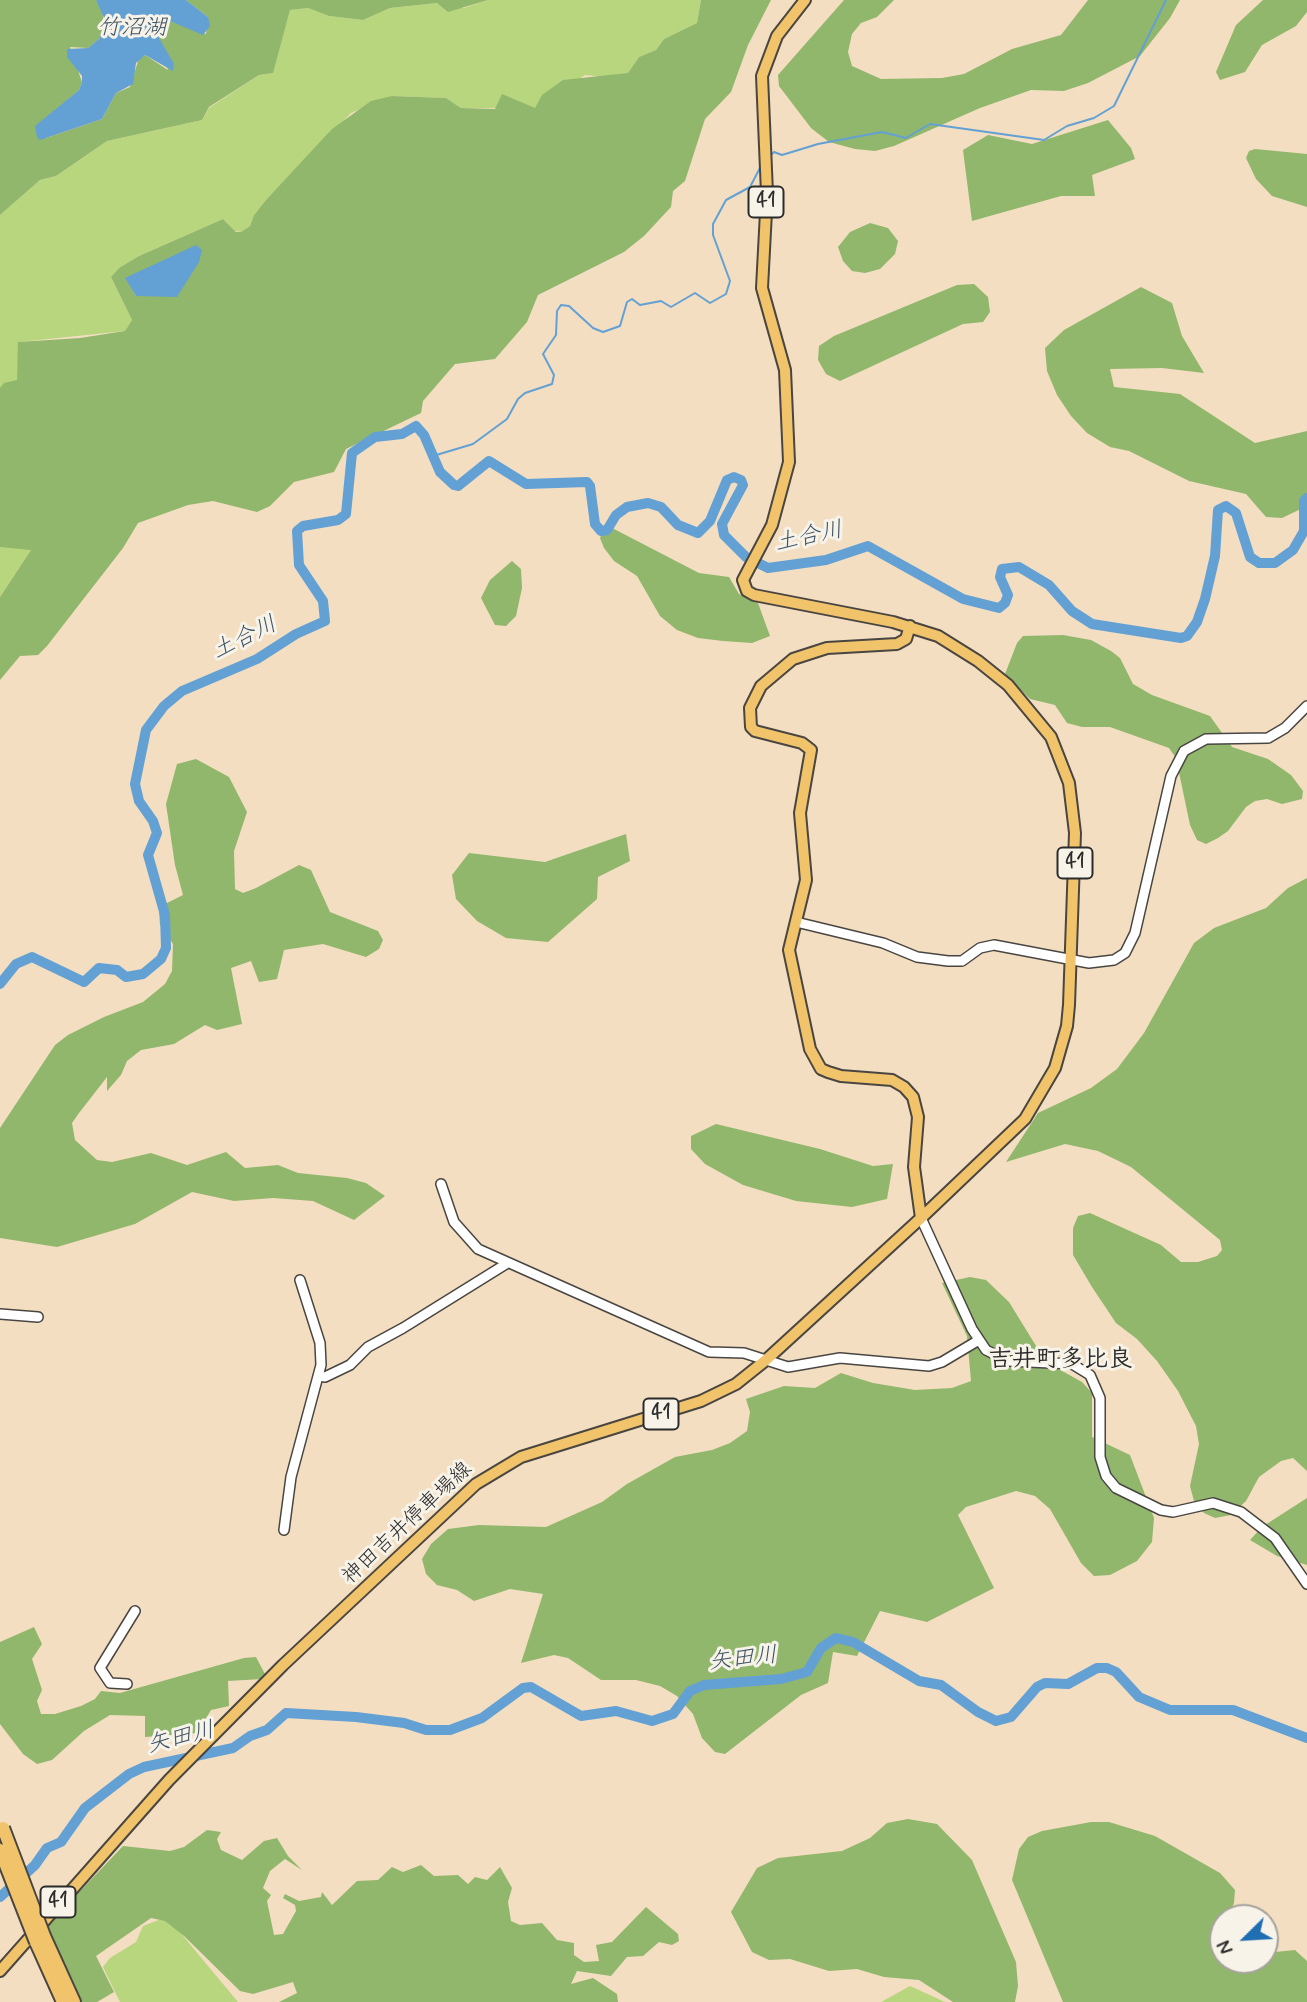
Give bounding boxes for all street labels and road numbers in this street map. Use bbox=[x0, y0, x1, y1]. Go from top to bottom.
road number: 41 bbox=[748, 186, 784, 218]
road number: 41 bbox=[1058, 848, 1092, 878]
road number: 41 bbox=[644, 1398, 678, 1430]
street label: 神田吉井停車場線 bbox=[338, 1457, 478, 1591]
road number: 41 bbox=[41, 1886, 76, 1918]

